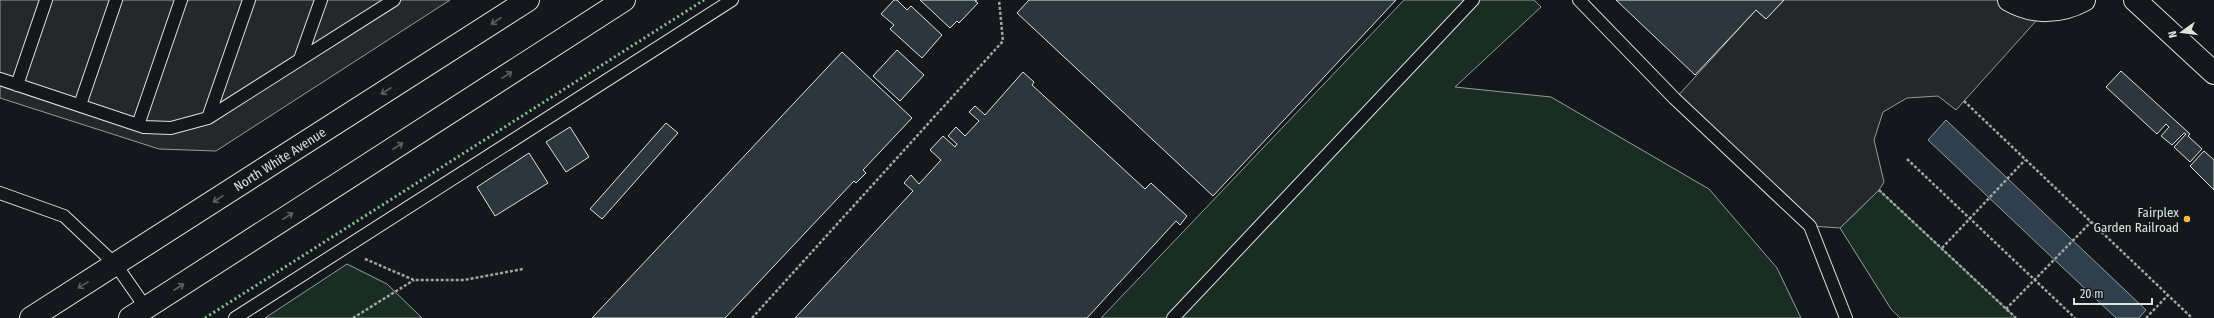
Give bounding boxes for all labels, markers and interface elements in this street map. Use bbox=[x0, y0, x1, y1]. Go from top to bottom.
north arrow bbox=[2162, 12, 2202, 52]
one-way arrow bbox=[490, 17, 501, 25]
text: N bbox=[2166, 30, 2180, 39]
one-way arrow bbox=[501, 71, 513, 79]
one-way arrow bbox=[381, 87, 392, 95]
street label: North White Avenue bbox=[231, 124, 328, 194]
one-way arrow bbox=[392, 142, 403, 150]
one-way arrow bbox=[213, 195, 224, 203]
place label: Fairplex Garden Railroad bbox=[2093, 205, 2179, 235]
one-way arrow bbox=[282, 212, 294, 220]
marker: Fairplex Garden Railroad bbox=[2182, 214, 2192, 224]
scale bar bbox=[2074, 280, 2152, 306]
one-way arrow bbox=[77, 282, 89, 290]
one-way arrow bbox=[173, 283, 184, 291]
text: 20 m bbox=[2080, 287, 2104, 301]

